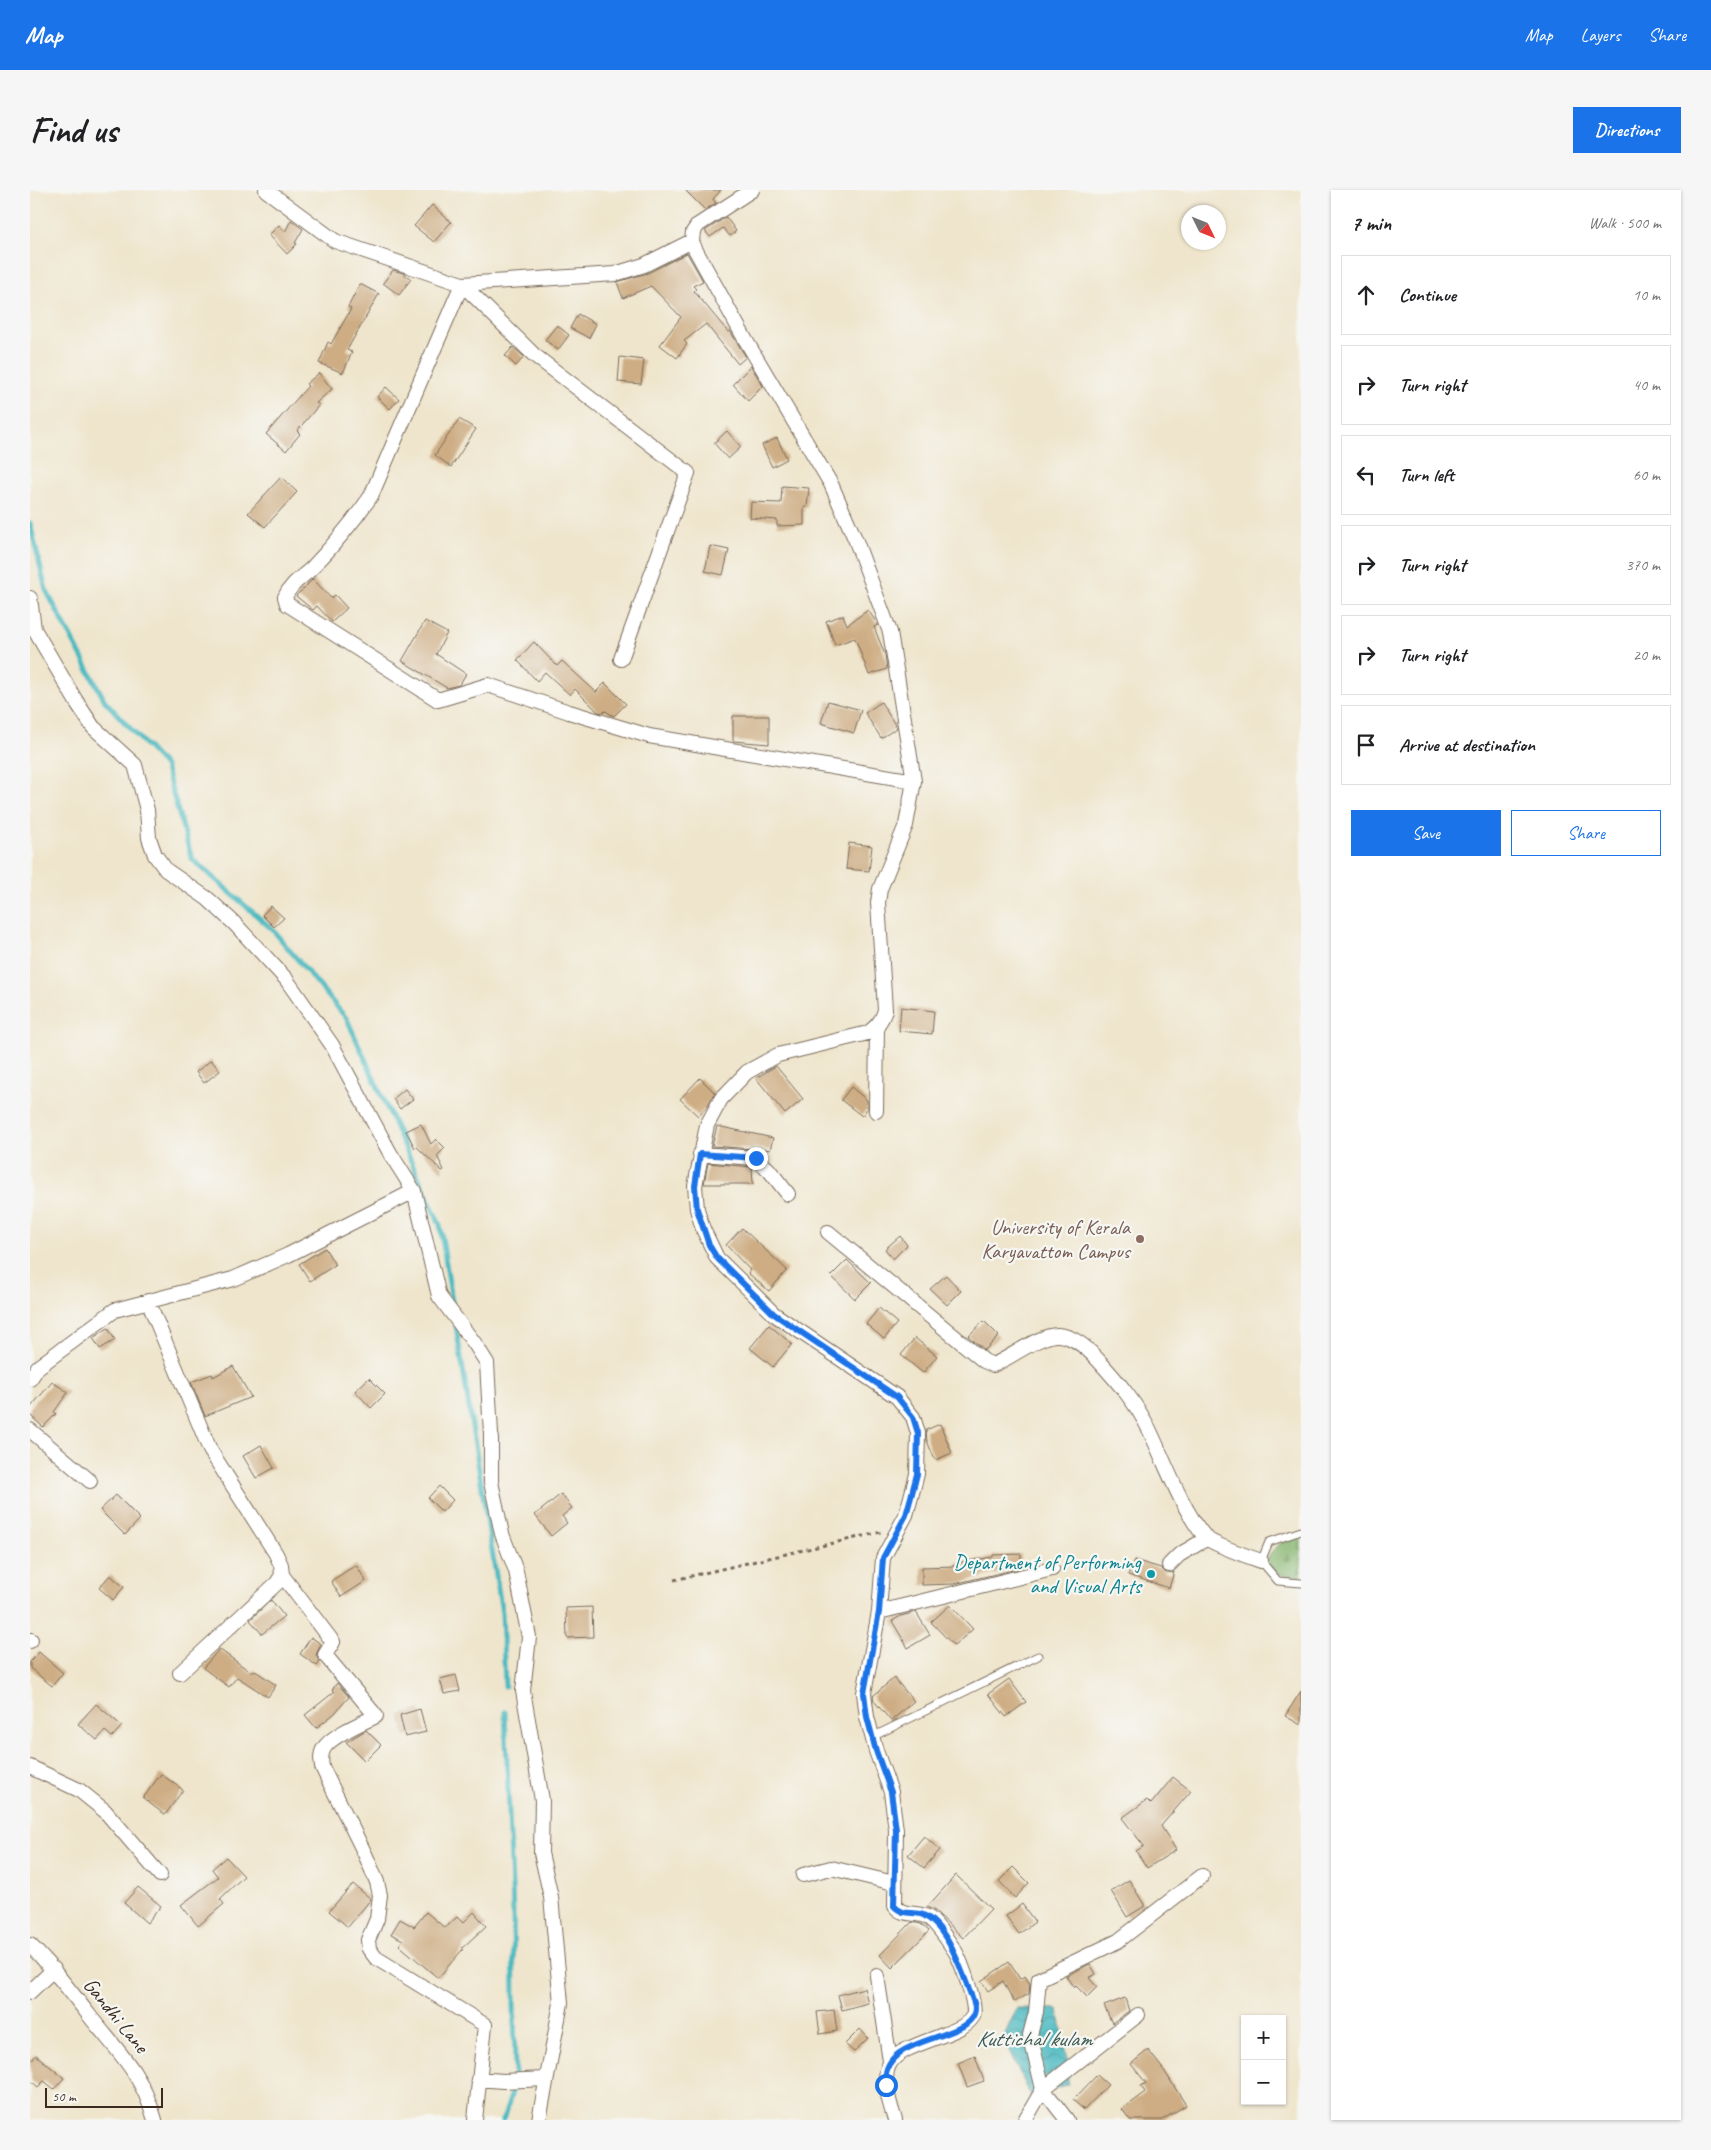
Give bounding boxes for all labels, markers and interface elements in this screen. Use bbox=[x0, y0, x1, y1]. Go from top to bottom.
text: Map bbox=[25, 20, 62, 50]
text: Map bbox=[1525, 24, 1553, 46]
text: Layers bbox=[1581, 24, 1620, 46]
text: Share bbox=[1648, 24, 1686, 46]
button: Directions bbox=[1573, 107, 1681, 153]
text: Find us bbox=[30, 108, 117, 153]
north arrow bbox=[1181, 205, 1226, 250]
text: 7 min bbox=[1351, 210, 1391, 236]
text: Walk · 500 m bbox=[1589, 213, 1661, 233]
icon: ahead bbox=[1352, 281, 1380, 309]
text: Continue bbox=[1399, 283, 1456, 307]
text: 10 m bbox=[1633, 285, 1660, 305]
icon: right bbox=[1352, 371, 1380, 399]
text: Turn right bbox=[1399, 373, 1466, 397]
text: 40 m bbox=[1633, 375, 1660, 395]
icon: left bbox=[1352, 461, 1380, 489]
text: Turn left bbox=[1399, 463, 1454, 487]
text: 60 m bbox=[1633, 465, 1660, 485]
icon: right bbox=[1352, 551, 1380, 579]
text: Turn right bbox=[1399, 553, 1466, 577]
text: 370 m bbox=[1626, 555, 1660, 575]
icon: right bbox=[1352, 641, 1380, 669]
text: Turn right bbox=[1399, 643, 1466, 667]
text: 20 m bbox=[1633, 645, 1660, 665]
icon: arrive bbox=[1352, 731, 1380, 759]
text: Arrive at destination bbox=[1399, 733, 1535, 757]
button: Save bbox=[1351, 810, 1501, 856]
button: Share bbox=[1511, 810, 1661, 856]
route end bbox=[745, 1147, 768, 1170]
place label: University of Kerala Karyavattom Campus bbox=[981, 1214, 1132, 1264]
marker: University of Kerala Karyavattom Campus bbox=[1134, 1233, 1146, 1245]
place label: Department of Performing and Visual Arts bbox=[953, 1549, 1143, 1599]
marker: Department of Performing and Visual Arts bbox=[1145, 1568, 1157, 1580]
street label: Gandhi Lane bbox=[78, 1972, 156, 2060]
map controls bbox=[1241, 2015, 1286, 2105]
button: + bbox=[1241, 2015, 1286, 2060]
water label: Kuttichal kulam bbox=[976, 2025, 1094, 2053]
button: − bbox=[1241, 2060, 1286, 2105]
route start bbox=[875, 2074, 898, 2097]
scale bar bbox=[45, 2085, 162, 2108]
text: 50 m bbox=[52, 2088, 76, 2105]

